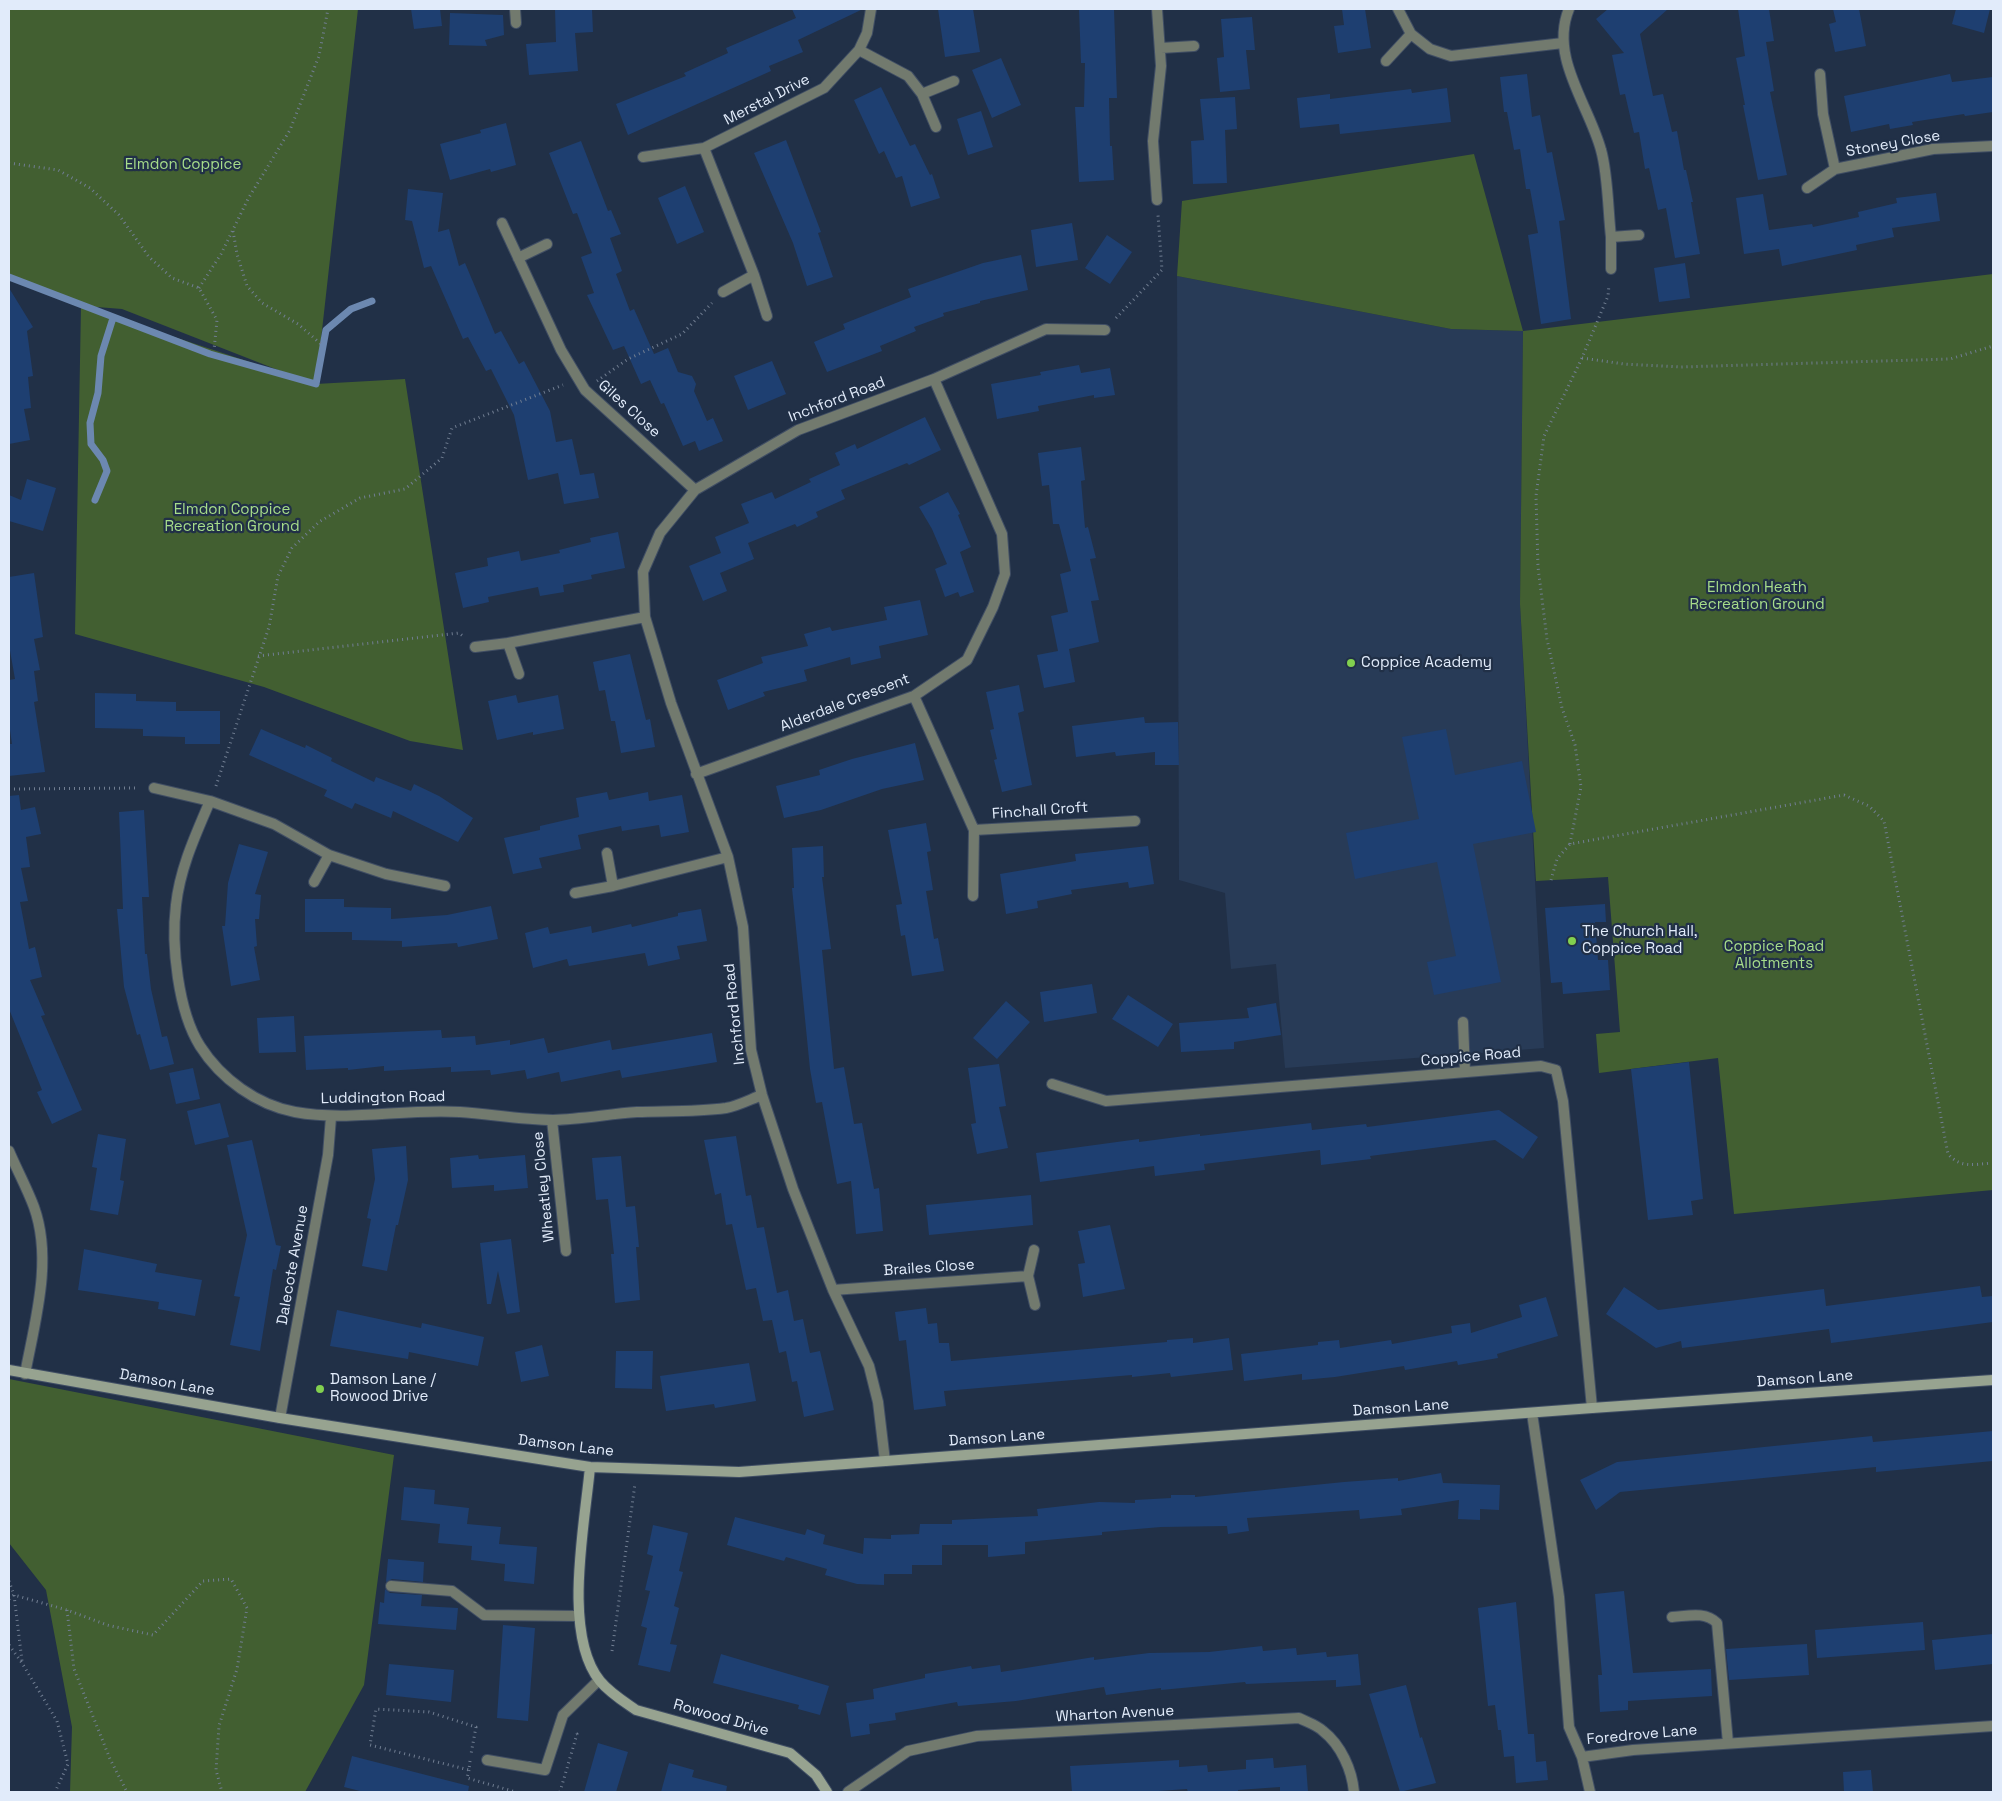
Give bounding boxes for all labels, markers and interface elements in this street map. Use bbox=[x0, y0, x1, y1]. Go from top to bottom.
street label: Merstal Drive bbox=[721, 71, 813, 129]
street label: Stoney Close bbox=[1844, 127, 1942, 161]
park label: Elmdon Coppice bbox=[125, 156, 241, 174]
street label: Inchford Road bbox=[786, 373, 888, 427]
street label: Giles Close bbox=[594, 376, 664, 442]
park label: Elmdon Coppice Recreation Ground bbox=[164, 501, 300, 536]
park label: Elmdon Heath Recreation Ground bbox=[1689, 579, 1825, 614]
place label: Coppice Academy bbox=[1361, 654, 1492, 672]
marker: Coppice Academy bbox=[1345, 657, 1357, 669]
street label: Alderdale Crescent bbox=[778, 670, 912, 736]
street label: Finchall Croft bbox=[991, 799, 1089, 823]
place label: The Church Hall, Coppice Road bbox=[1582, 923, 1698, 958]
marker: The Church Hall, Coppice Road bbox=[1566, 935, 1578, 947]
park label: Coppice Road Allotments bbox=[1724, 938, 1824, 973]
street label: Inchford Road bbox=[721, 962, 749, 1066]
street label: Coppice Road bbox=[1420, 1044, 1522, 1070]
street label: Luddington Road bbox=[320, 1088, 446, 1108]
street label: Wheatley Close bbox=[529, 1131, 559, 1243]
street label: Dalecote Avenue bbox=[274, 1204, 312, 1326]
street label: Brailes Close bbox=[883, 1256, 975, 1280]
street label: Damson Lane bbox=[118, 1366, 216, 1400]
street label: Damson Lane bbox=[1756, 1367, 1854, 1391]
place label: Damson Lane / Rowood Drive bbox=[330, 1371, 436, 1406]
marker: Damson Lane / Rowood Drive bbox=[314, 1383, 326, 1395]
street label: Damson Lane bbox=[1352, 1396, 1450, 1420]
street label: Damson Lane bbox=[948, 1426, 1046, 1450]
street label: Damson Lane bbox=[517, 1431, 615, 1461]
street label: Rowood Drive bbox=[671, 1696, 771, 1740]
street label: Wharton Avenue bbox=[1055, 1702, 1175, 1726]
street label: Foredrove Lane bbox=[1586, 1721, 1698, 1749]

